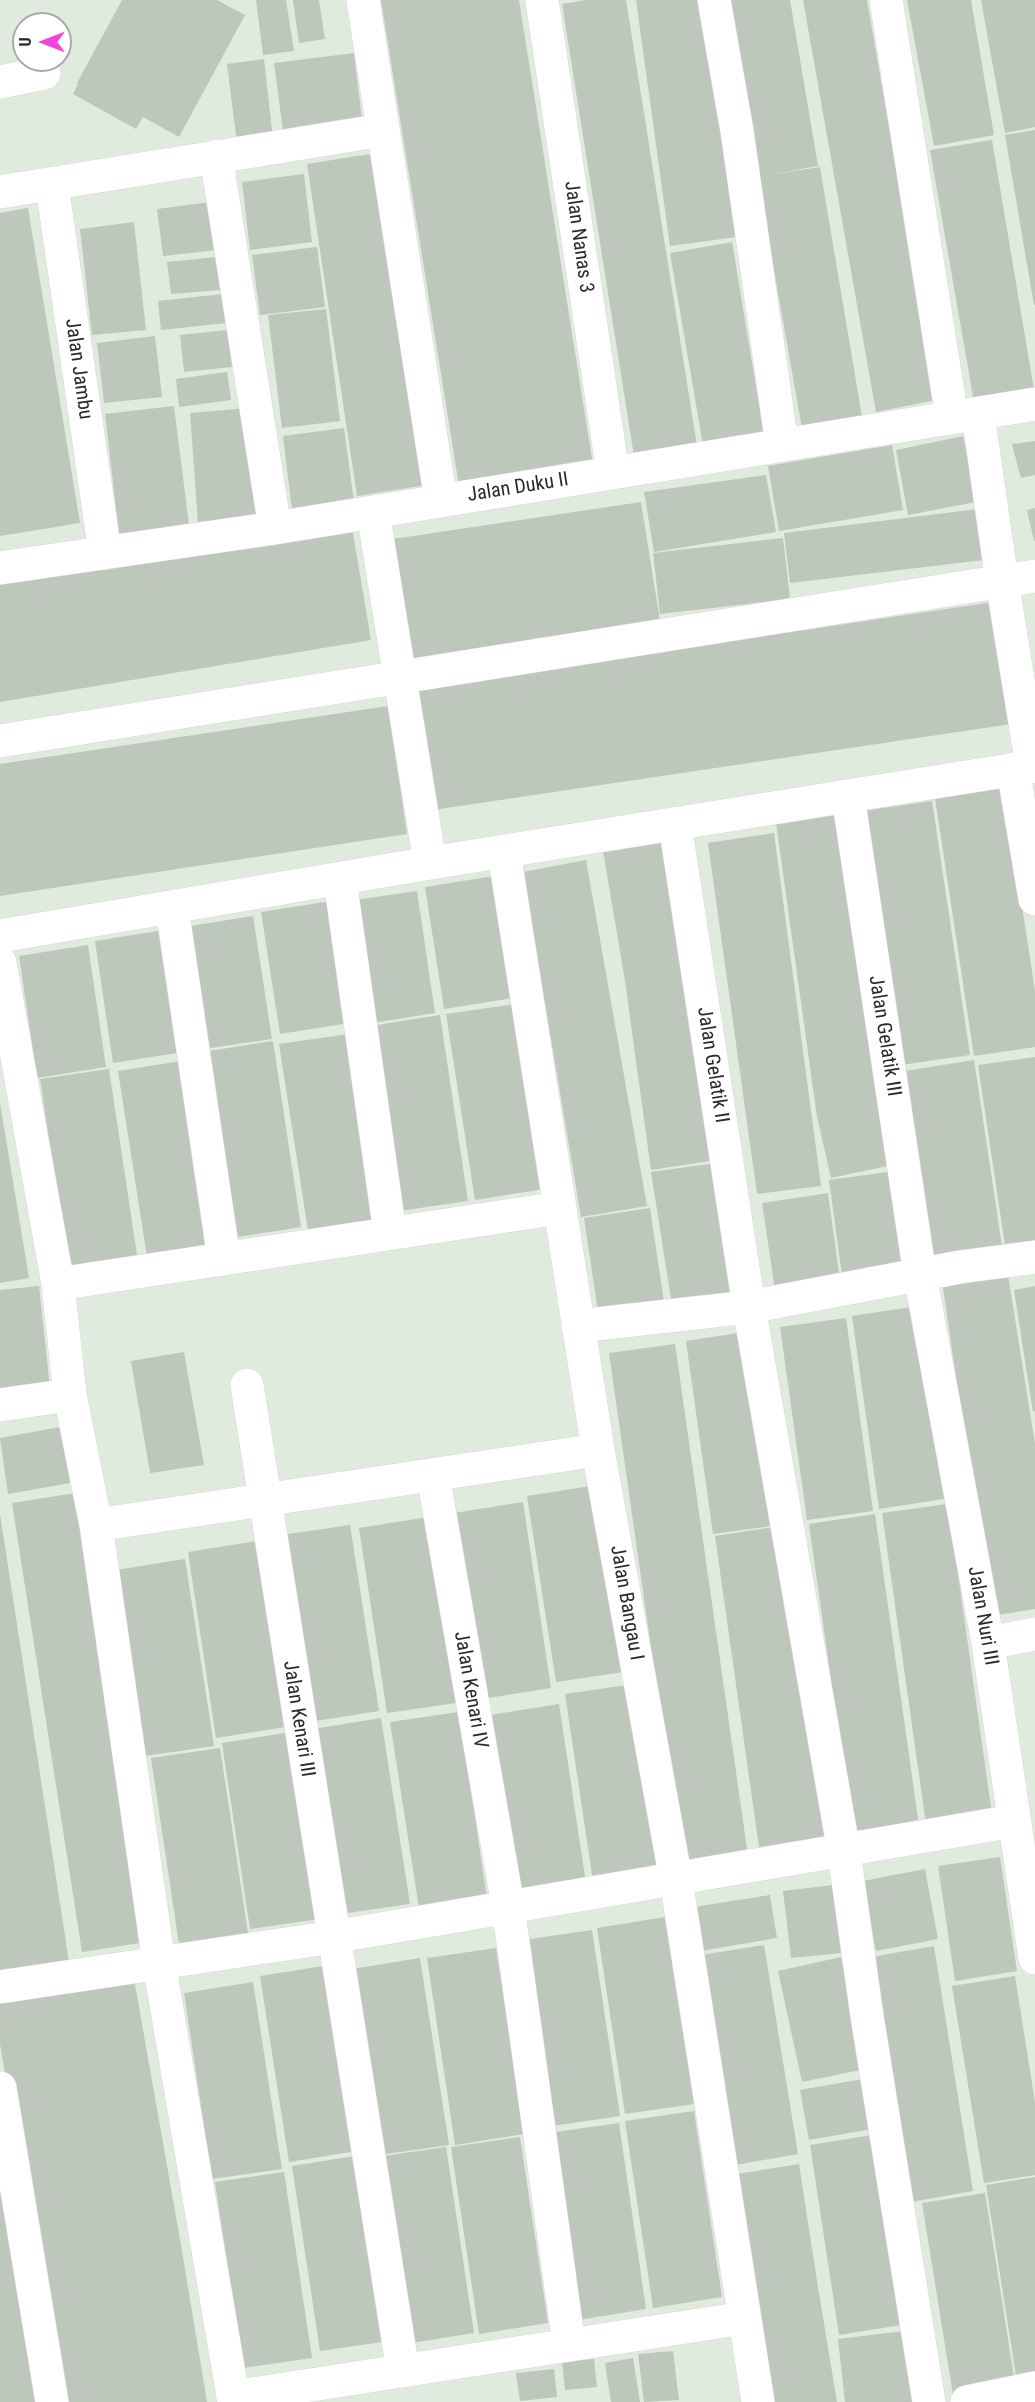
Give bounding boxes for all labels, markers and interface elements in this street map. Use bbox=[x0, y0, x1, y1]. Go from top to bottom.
north arrow bbox=[12, 12, 72, 72]
text: U bbox=[16, 37, 35, 47]
street label: Jalan Nanas 3 bbox=[558, 180, 598, 294]
street label: Jalan Jambu bbox=[59, 317, 97, 421]
street label: Jalan Duku II bbox=[466, 468, 570, 508]
street label: Jalan Gelatik III bbox=[863, 974, 905, 1098]
street label: Jalan Gelatik II bbox=[691, 1005, 733, 1125]
street label: Jalan Bangau I bbox=[604, 1544, 648, 1662]
street label: Jalan Nuri III bbox=[961, 1565, 1003, 1667]
street label: Jalan Kenari IV bbox=[448, 1630, 492, 1750]
street label: Jalan Kenari III bbox=[277, 1659, 319, 1779]

